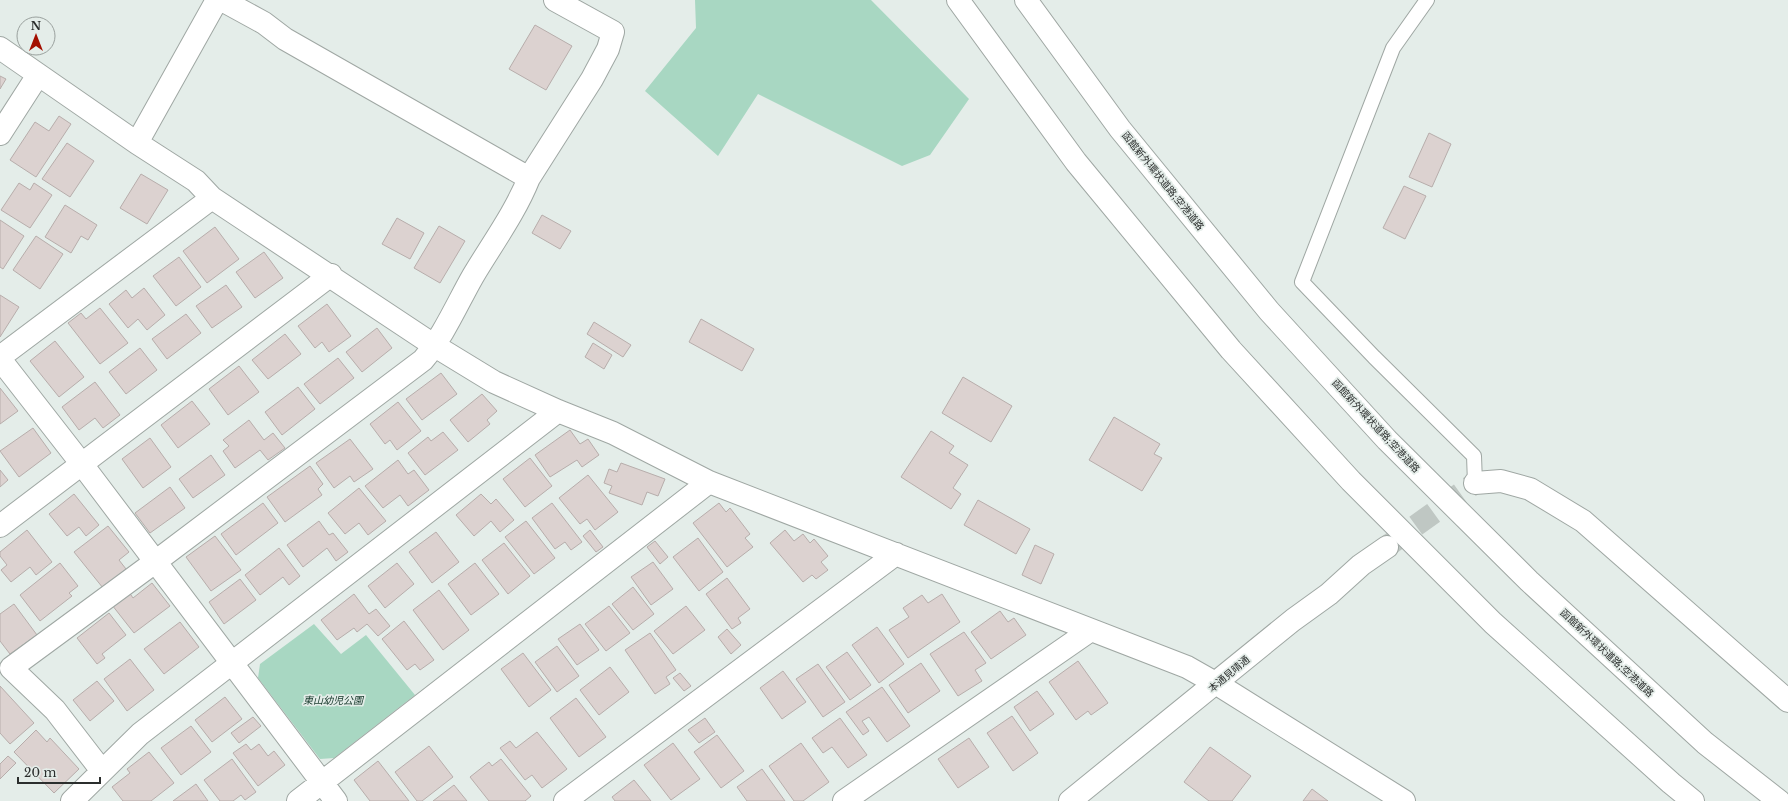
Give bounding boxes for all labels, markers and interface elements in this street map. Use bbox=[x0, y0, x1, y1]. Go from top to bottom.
north arrow bbox=[16, 16, 56, 56]
text: N bbox=[31, 19, 42, 33]
street label: 函館新外環状道路;空港道路 bbox=[1119, 129, 1207, 233]
street label: 函館新外環状道路;空港道路 bbox=[1329, 377, 1423, 475]
street label: 函館新外環状道路;空港道路 bbox=[1558, 606, 1656, 700]
street label: 本通見晴通 bbox=[1206, 653, 1252, 695]
park label: 東山幼児公園 bbox=[303, 694, 365, 707]
scale bar bbox=[18, 759, 100, 785]
text: 20 m bbox=[24, 765, 56, 780]

